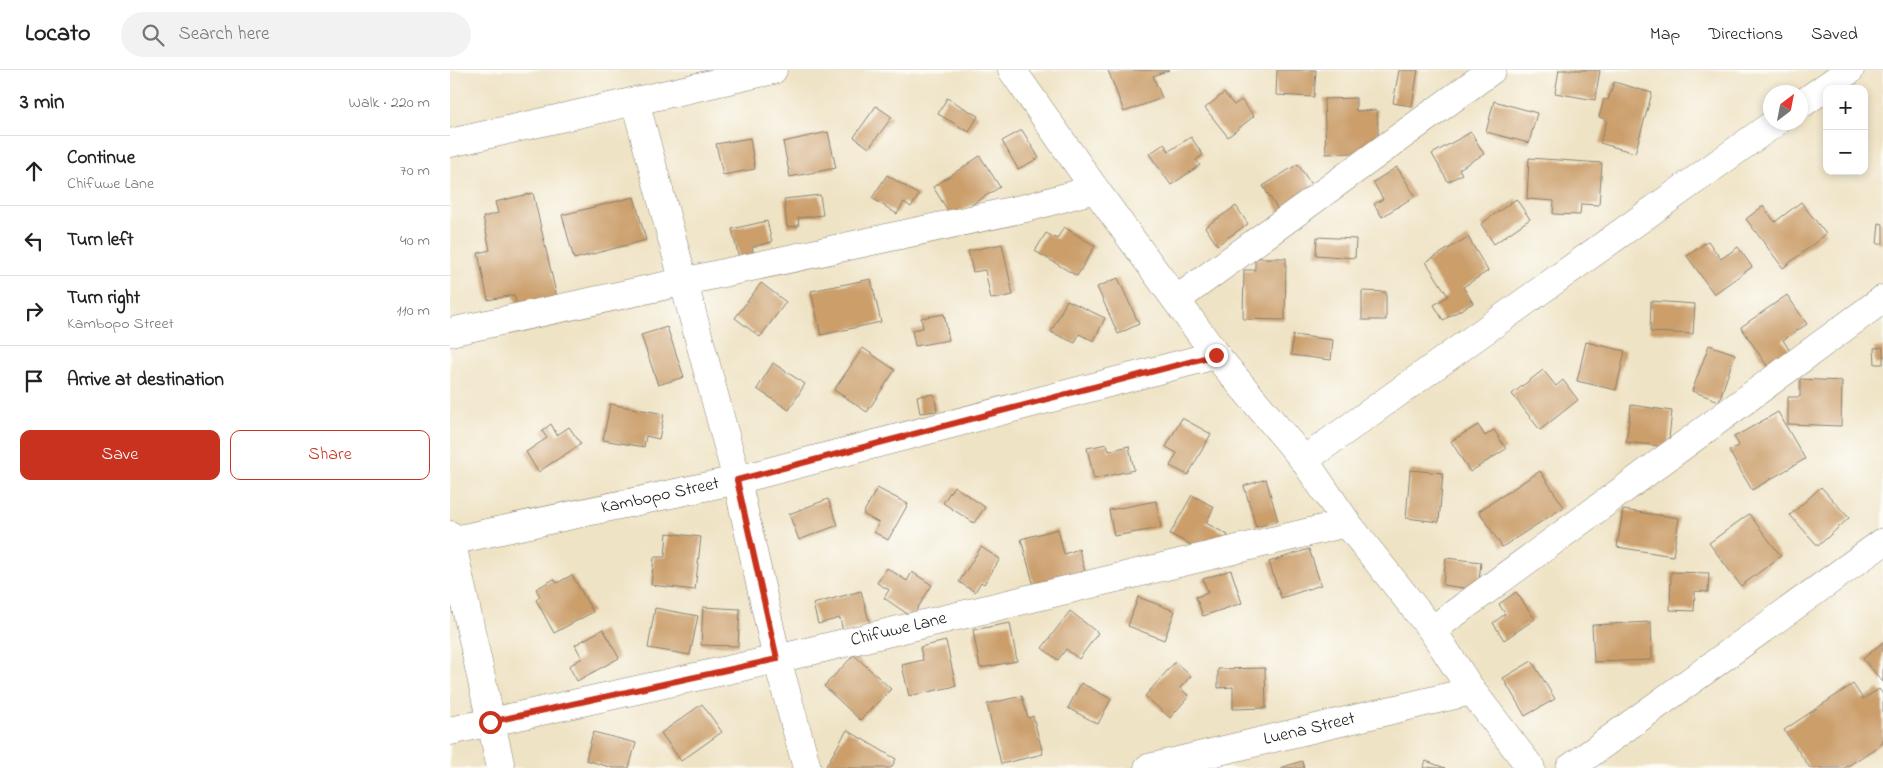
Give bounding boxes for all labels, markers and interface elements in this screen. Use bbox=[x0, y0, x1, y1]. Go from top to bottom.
search box bbox=[121, 12, 471, 57]
text: Locato bbox=[25, 17, 91, 52]
icon: search bbox=[139, 21, 167, 49]
text: Search here bbox=[179, 21, 270, 48]
text: Map bbox=[1650, 22, 1680, 48]
text: Directions bbox=[1708, 22, 1783, 48]
text: Saved bbox=[1811, 22, 1858, 48]
north arrow bbox=[1763, 85, 1808, 130]
map controls bbox=[1823, 85, 1868, 175]
button: + bbox=[1823, 85, 1868, 130]
text: 3 min bbox=[20, 88, 64, 118]
text: Walk · 220 m bbox=[349, 91, 430, 115]
button: − bbox=[1823, 130, 1868, 175]
text: Continue bbox=[67, 145, 135, 172]
icon: ahead bbox=[20, 157, 48, 185]
text: 70 m bbox=[400, 159, 430, 183]
text: Chifuwe Lane bbox=[67, 172, 154, 196]
icon: left bbox=[20, 227, 48, 255]
text: Turn left bbox=[67, 227, 134, 254]
text: 40 m bbox=[400, 229, 430, 253]
text: Turn right bbox=[67, 285, 140, 312]
icon: right bbox=[20, 297, 48, 325]
text: 110 m bbox=[396, 299, 430, 323]
text: Kambopo Street bbox=[67, 312, 174, 336]
route end bbox=[1205, 344, 1228, 367]
icon: arrive bbox=[20, 367, 48, 395]
text: Arrive at destination bbox=[67, 367, 224, 394]
button: Save bbox=[20, 430, 220, 480]
button: Share bbox=[230, 430, 430, 480]
street label: Kambopo Street bbox=[599, 471, 722, 522]
street label: Chifuwe Lane bbox=[848, 606, 950, 654]
street label: Luena Street bbox=[1261, 706, 1358, 753]
route start bbox=[479, 711, 502, 734]

